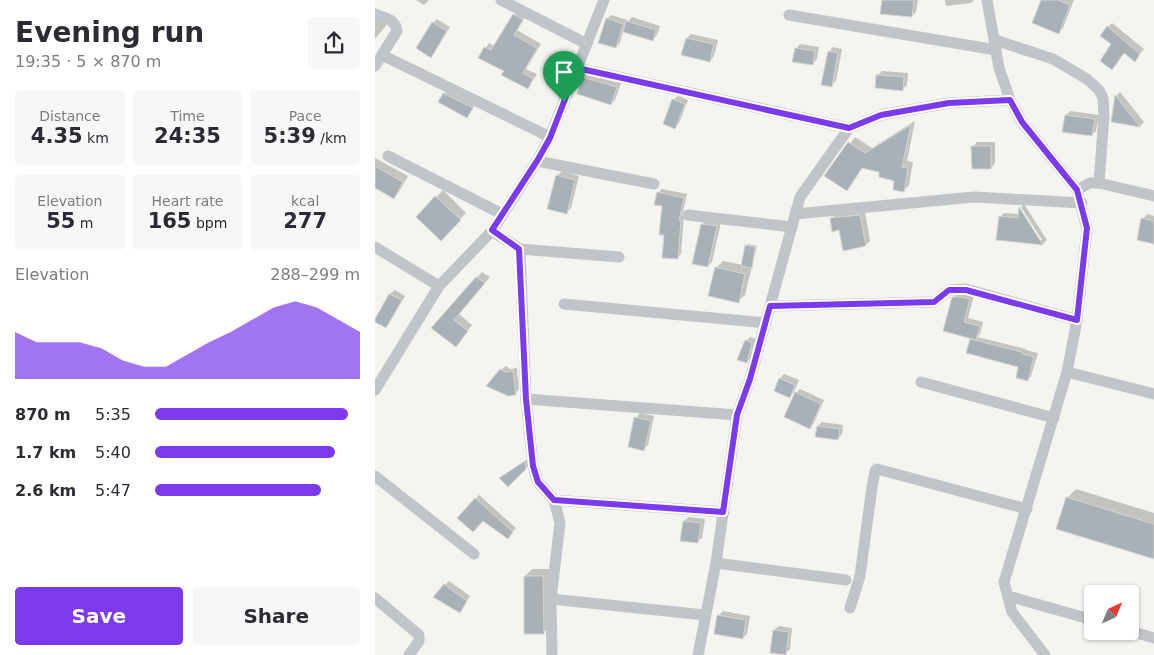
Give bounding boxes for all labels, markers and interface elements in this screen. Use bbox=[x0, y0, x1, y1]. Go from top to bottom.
text: Evening run bbox=[15, 16, 204, 49]
button: share bbox=[308, 17, 360, 69]
pin bbox=[543, 51, 585, 102]
text: 19:35 · 5 × 870 m bbox=[15, 52, 161, 71]
icon: arrive bbox=[550, 58, 578, 86]
text: Distance bbox=[39, 108, 100, 124]
text: Time bbox=[170, 108, 205, 124]
text: Pace bbox=[289, 108, 322, 124]
text: 4.35 bbox=[31, 124, 83, 148]
text: 24:35 bbox=[154, 124, 221, 148]
text: 5:39 bbox=[264, 124, 316, 148]
text: km bbox=[83, 130, 109, 146]
text: /km bbox=[316, 130, 347, 146]
text: Elevation bbox=[37, 193, 102, 209]
text: Heart rate bbox=[152, 193, 223, 209]
text: kcal bbox=[291, 193, 319, 209]
text: 55 bbox=[46, 209, 75, 233]
text: 165 bbox=[148, 209, 191, 233]
text: 277 bbox=[283, 209, 327, 233]
text: m bbox=[75, 215, 93, 231]
text: bpm bbox=[191, 215, 227, 231]
text: Elevation bbox=[15, 265, 89, 284]
text: 288–299 m bbox=[270, 265, 360, 284]
text: 870 m bbox=[15, 405, 71, 424]
text: 5:35 bbox=[95, 405, 131, 424]
text: 1.7 km bbox=[15, 443, 76, 462]
text: 5:40 bbox=[95, 443, 131, 462]
text: 2.6 km bbox=[15, 481, 76, 500]
text: 5:47 bbox=[95, 481, 131, 500]
north arrow bbox=[1084, 585, 1139, 640]
map controls bbox=[1084, 585, 1139, 640]
button: Save bbox=[15, 587, 183, 645]
button: Share bbox=[193, 587, 360, 645]

